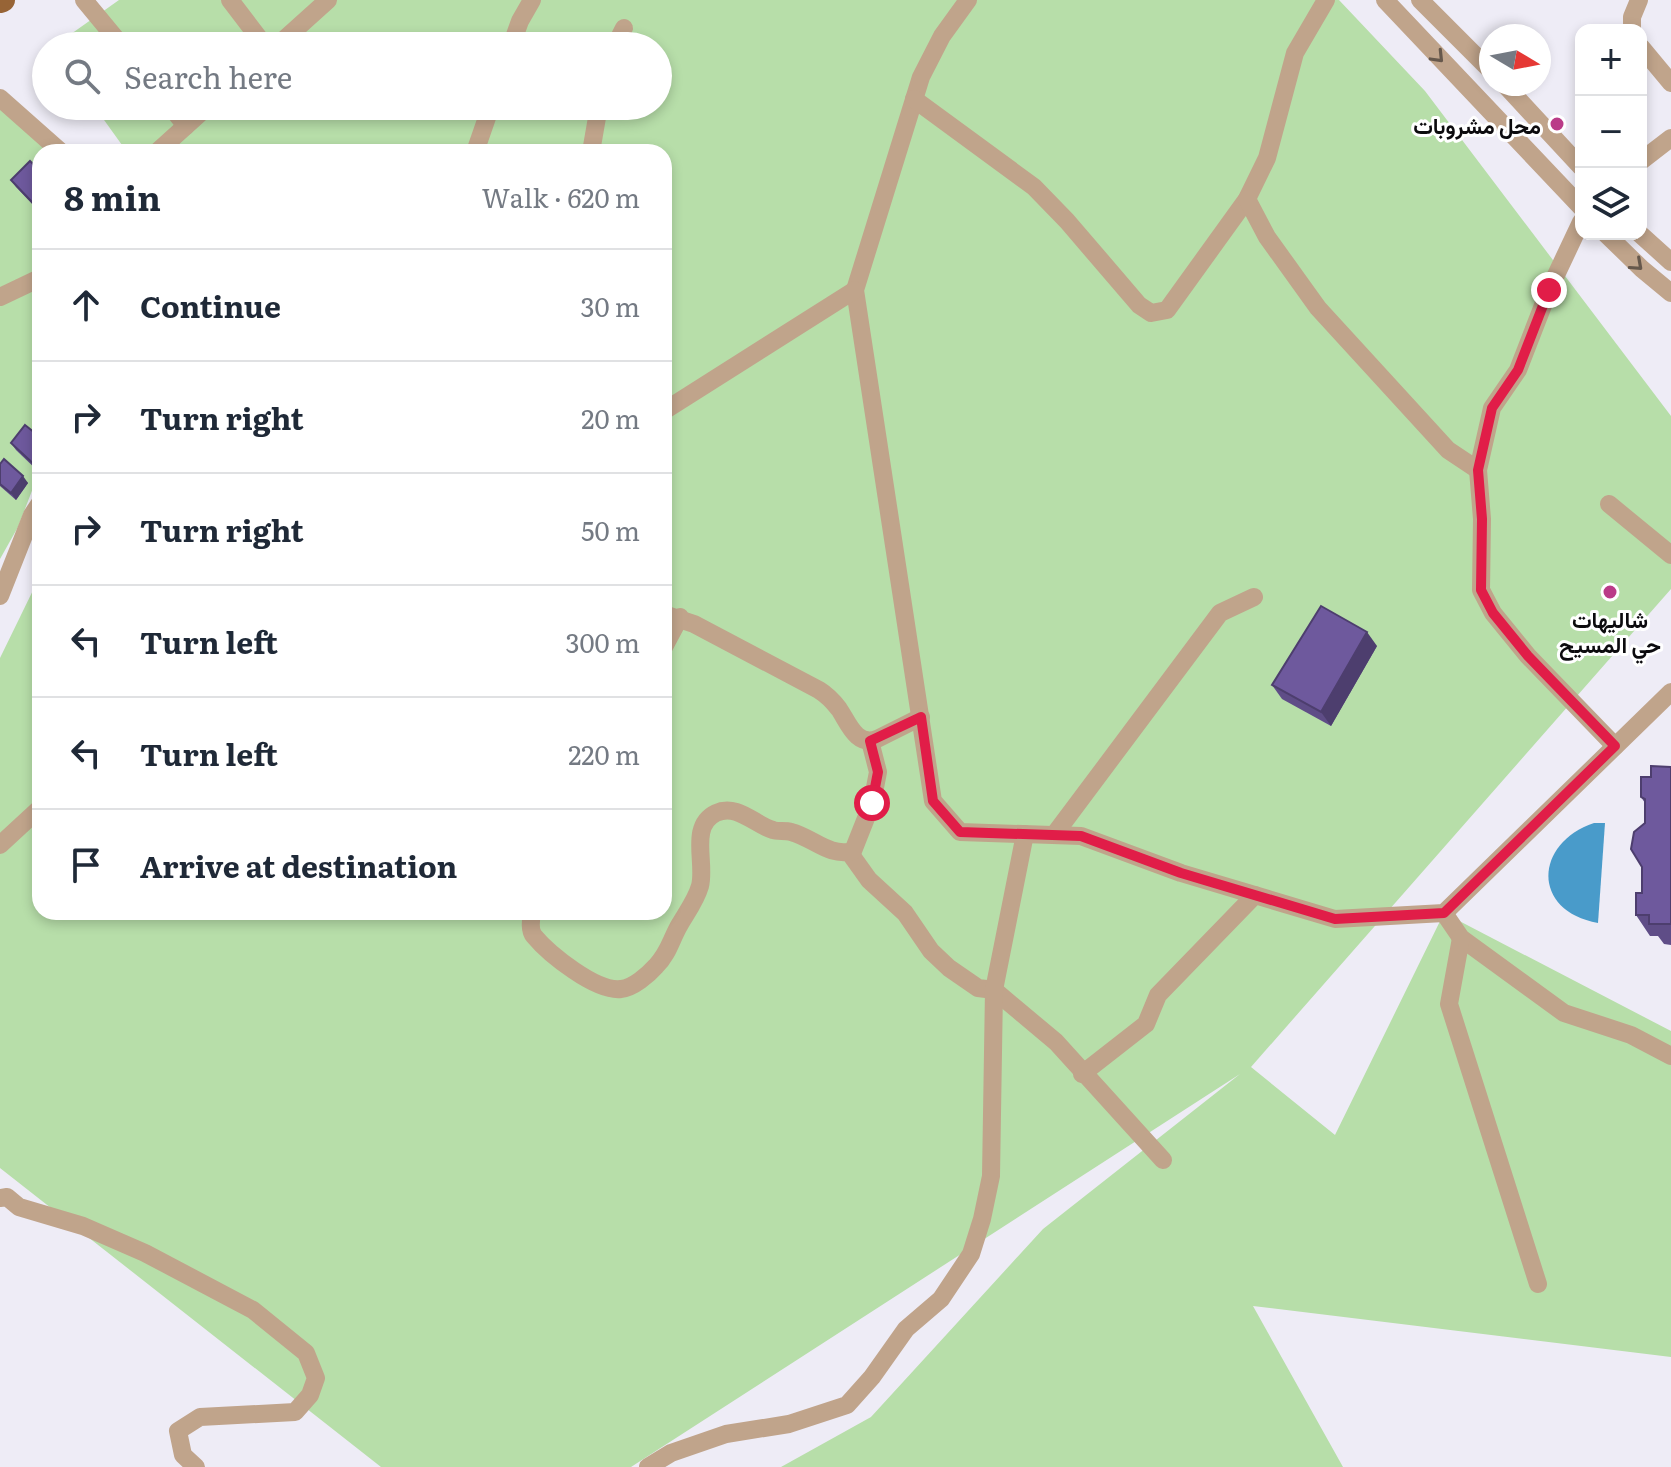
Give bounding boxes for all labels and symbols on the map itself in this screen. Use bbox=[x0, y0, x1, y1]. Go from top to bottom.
north arrow bbox=[1479, 24, 1551, 96]
one-way arrow bbox=[1429, 48, 1444, 62]
place label: محل مشروبات bbox=[1413, 108, 1541, 141]
marker: محل مشروبات bbox=[1548, 115, 1566, 133]
one-way arrow bbox=[1628, 255, 1643, 269]
route end bbox=[1531, 272, 1567, 308]
marker: شاليهات حي المسيح bbox=[1601, 583, 1619, 601]
place label: شاليهات حي المسيح bbox=[1559, 602, 1661, 664]
route start bbox=[854, 785, 890, 821]

